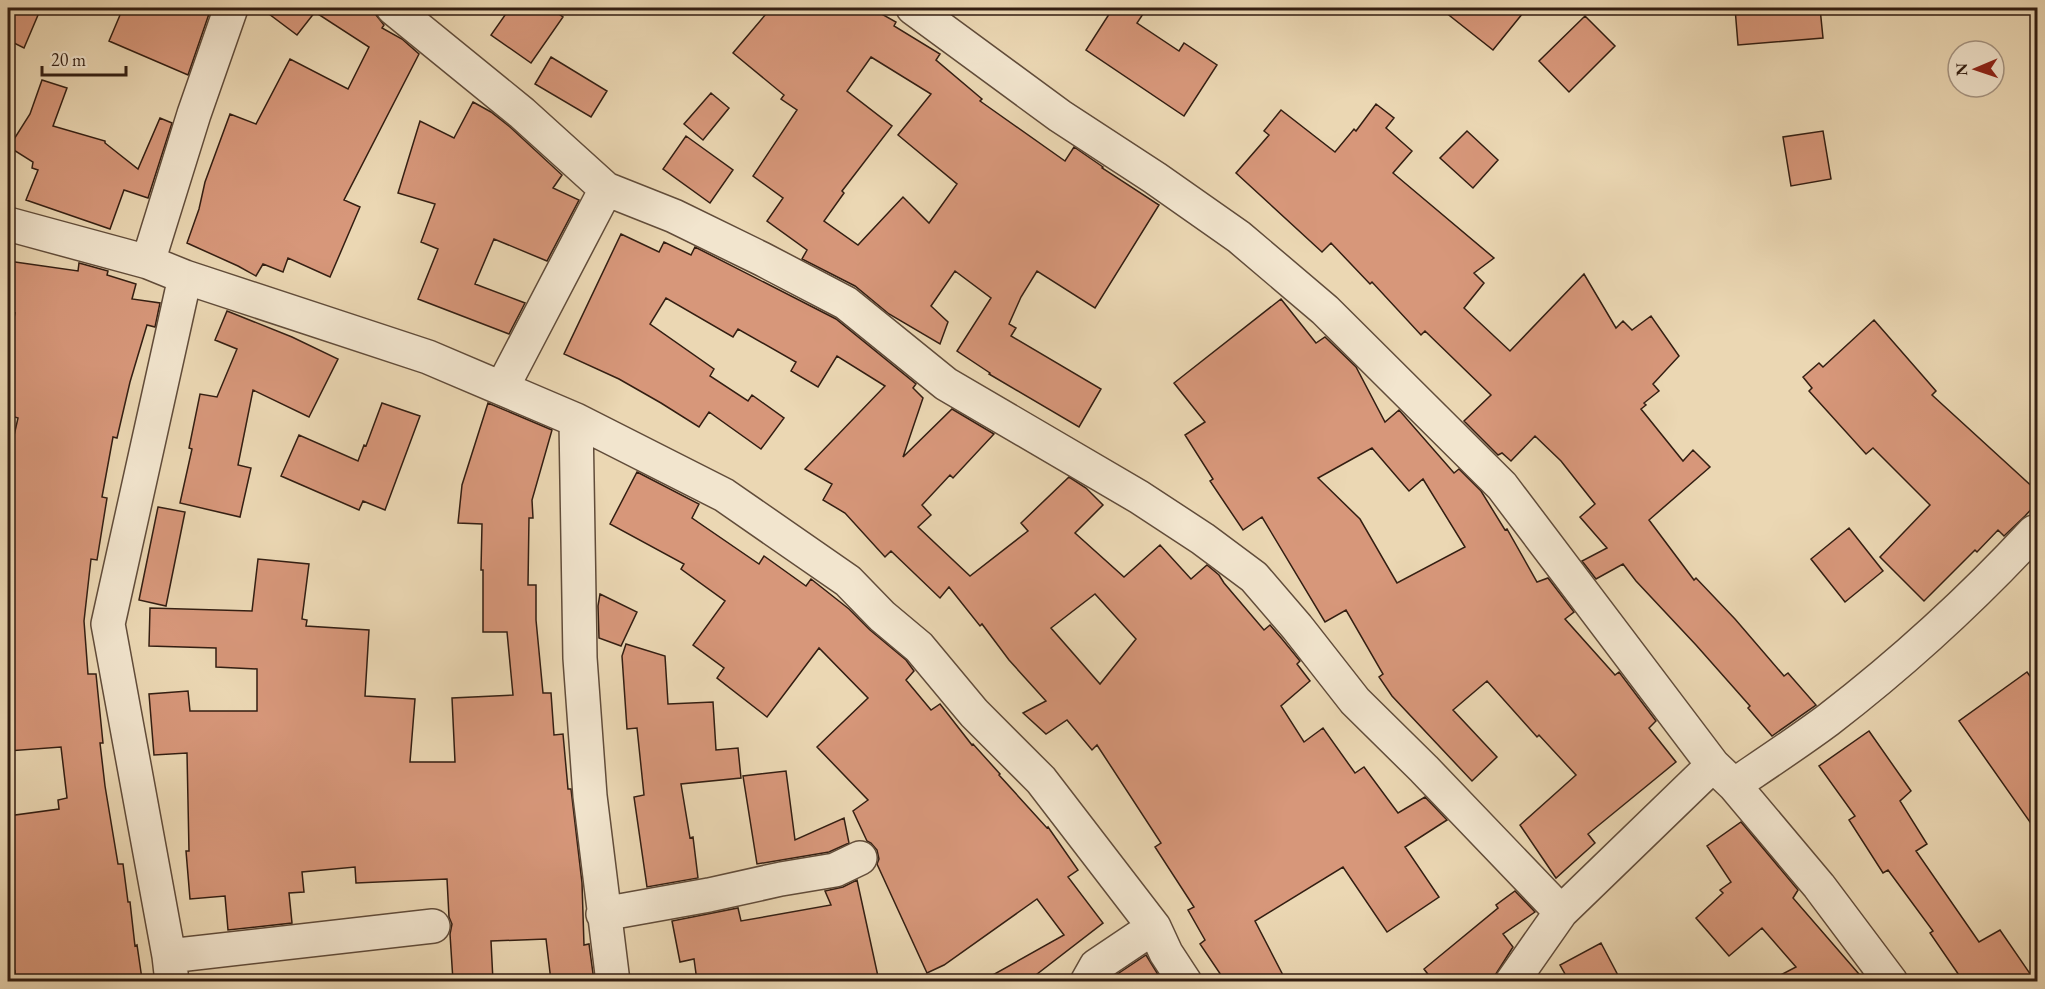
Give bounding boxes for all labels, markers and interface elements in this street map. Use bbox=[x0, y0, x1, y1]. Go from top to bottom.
scale bar bbox=[42, 39, 126, 77]
north arrow bbox=[1946, 39, 2006, 99]
text: 20 m bbox=[51, 48, 86, 71]
text: N bbox=[1951, 63, 1972, 76]

